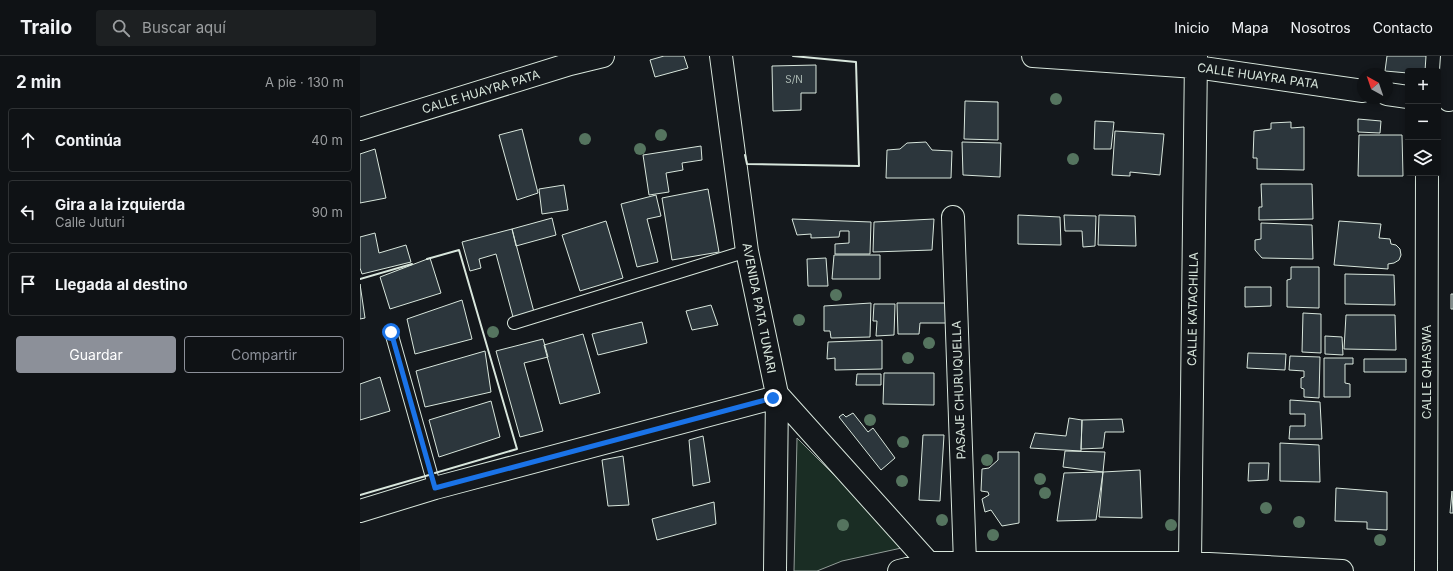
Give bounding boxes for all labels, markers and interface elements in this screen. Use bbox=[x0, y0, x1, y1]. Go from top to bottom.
search box bbox=[96, 10, 376, 46]
text: Trailo bbox=[20, 16, 72, 39]
icon: search bbox=[110, 17, 132, 39]
text: Buscar aquí bbox=[142, 18, 226, 37]
text: Inicio bbox=[1174, 19, 1210, 36]
text: Mapa bbox=[1232, 19, 1269, 36]
text: Nosotros bbox=[1291, 19, 1351, 36]
text: Contacto bbox=[1373, 19, 1433, 36]
street label: CALLE HUAYRA PATA bbox=[1196, 60, 1320, 91]
street label: CALLE HUAYRA PATA bbox=[420, 66, 542, 117]
north arrow bbox=[1357, 68, 1393, 104]
map controls bbox=[1405, 68, 1441, 176]
button: + bbox=[1405, 68, 1441, 104]
text: 2 min bbox=[16, 72, 61, 92]
house number: S/N bbox=[785, 73, 803, 85]
text: A pie · 130 m bbox=[265, 74, 344, 90]
button: − bbox=[1405, 104, 1441, 140]
icon: ahead bbox=[17, 129, 39, 151]
text: Continúa bbox=[55, 131, 122, 150]
text: 40 m bbox=[311, 132, 343, 148]
button: layers bbox=[1405, 140, 1441, 176]
text: Gira a la izquierda bbox=[55, 195, 185, 214]
icon: left bbox=[17, 201, 39, 223]
text: 90 m bbox=[312, 204, 343, 220]
text: Calle Juturi bbox=[55, 214, 125, 230]
street label: AVENIDA PATA TUNARI bbox=[739, 241, 779, 374]
street label: CALLE KATACHILLA bbox=[1184, 252, 1201, 366]
icon: arrive bbox=[17, 273, 39, 295]
text: Llegada al destino bbox=[55, 275, 188, 294]
street label: PASAJE CHURUQUELLA bbox=[949, 320, 968, 460]
route start bbox=[382, 323, 400, 341]
street label: CALLE QHASWA bbox=[1419, 325, 1434, 419]
button: Guardar bbox=[16, 336, 176, 373]
button: Compartir bbox=[184, 336, 344, 373]
route end bbox=[764, 389, 782, 407]

